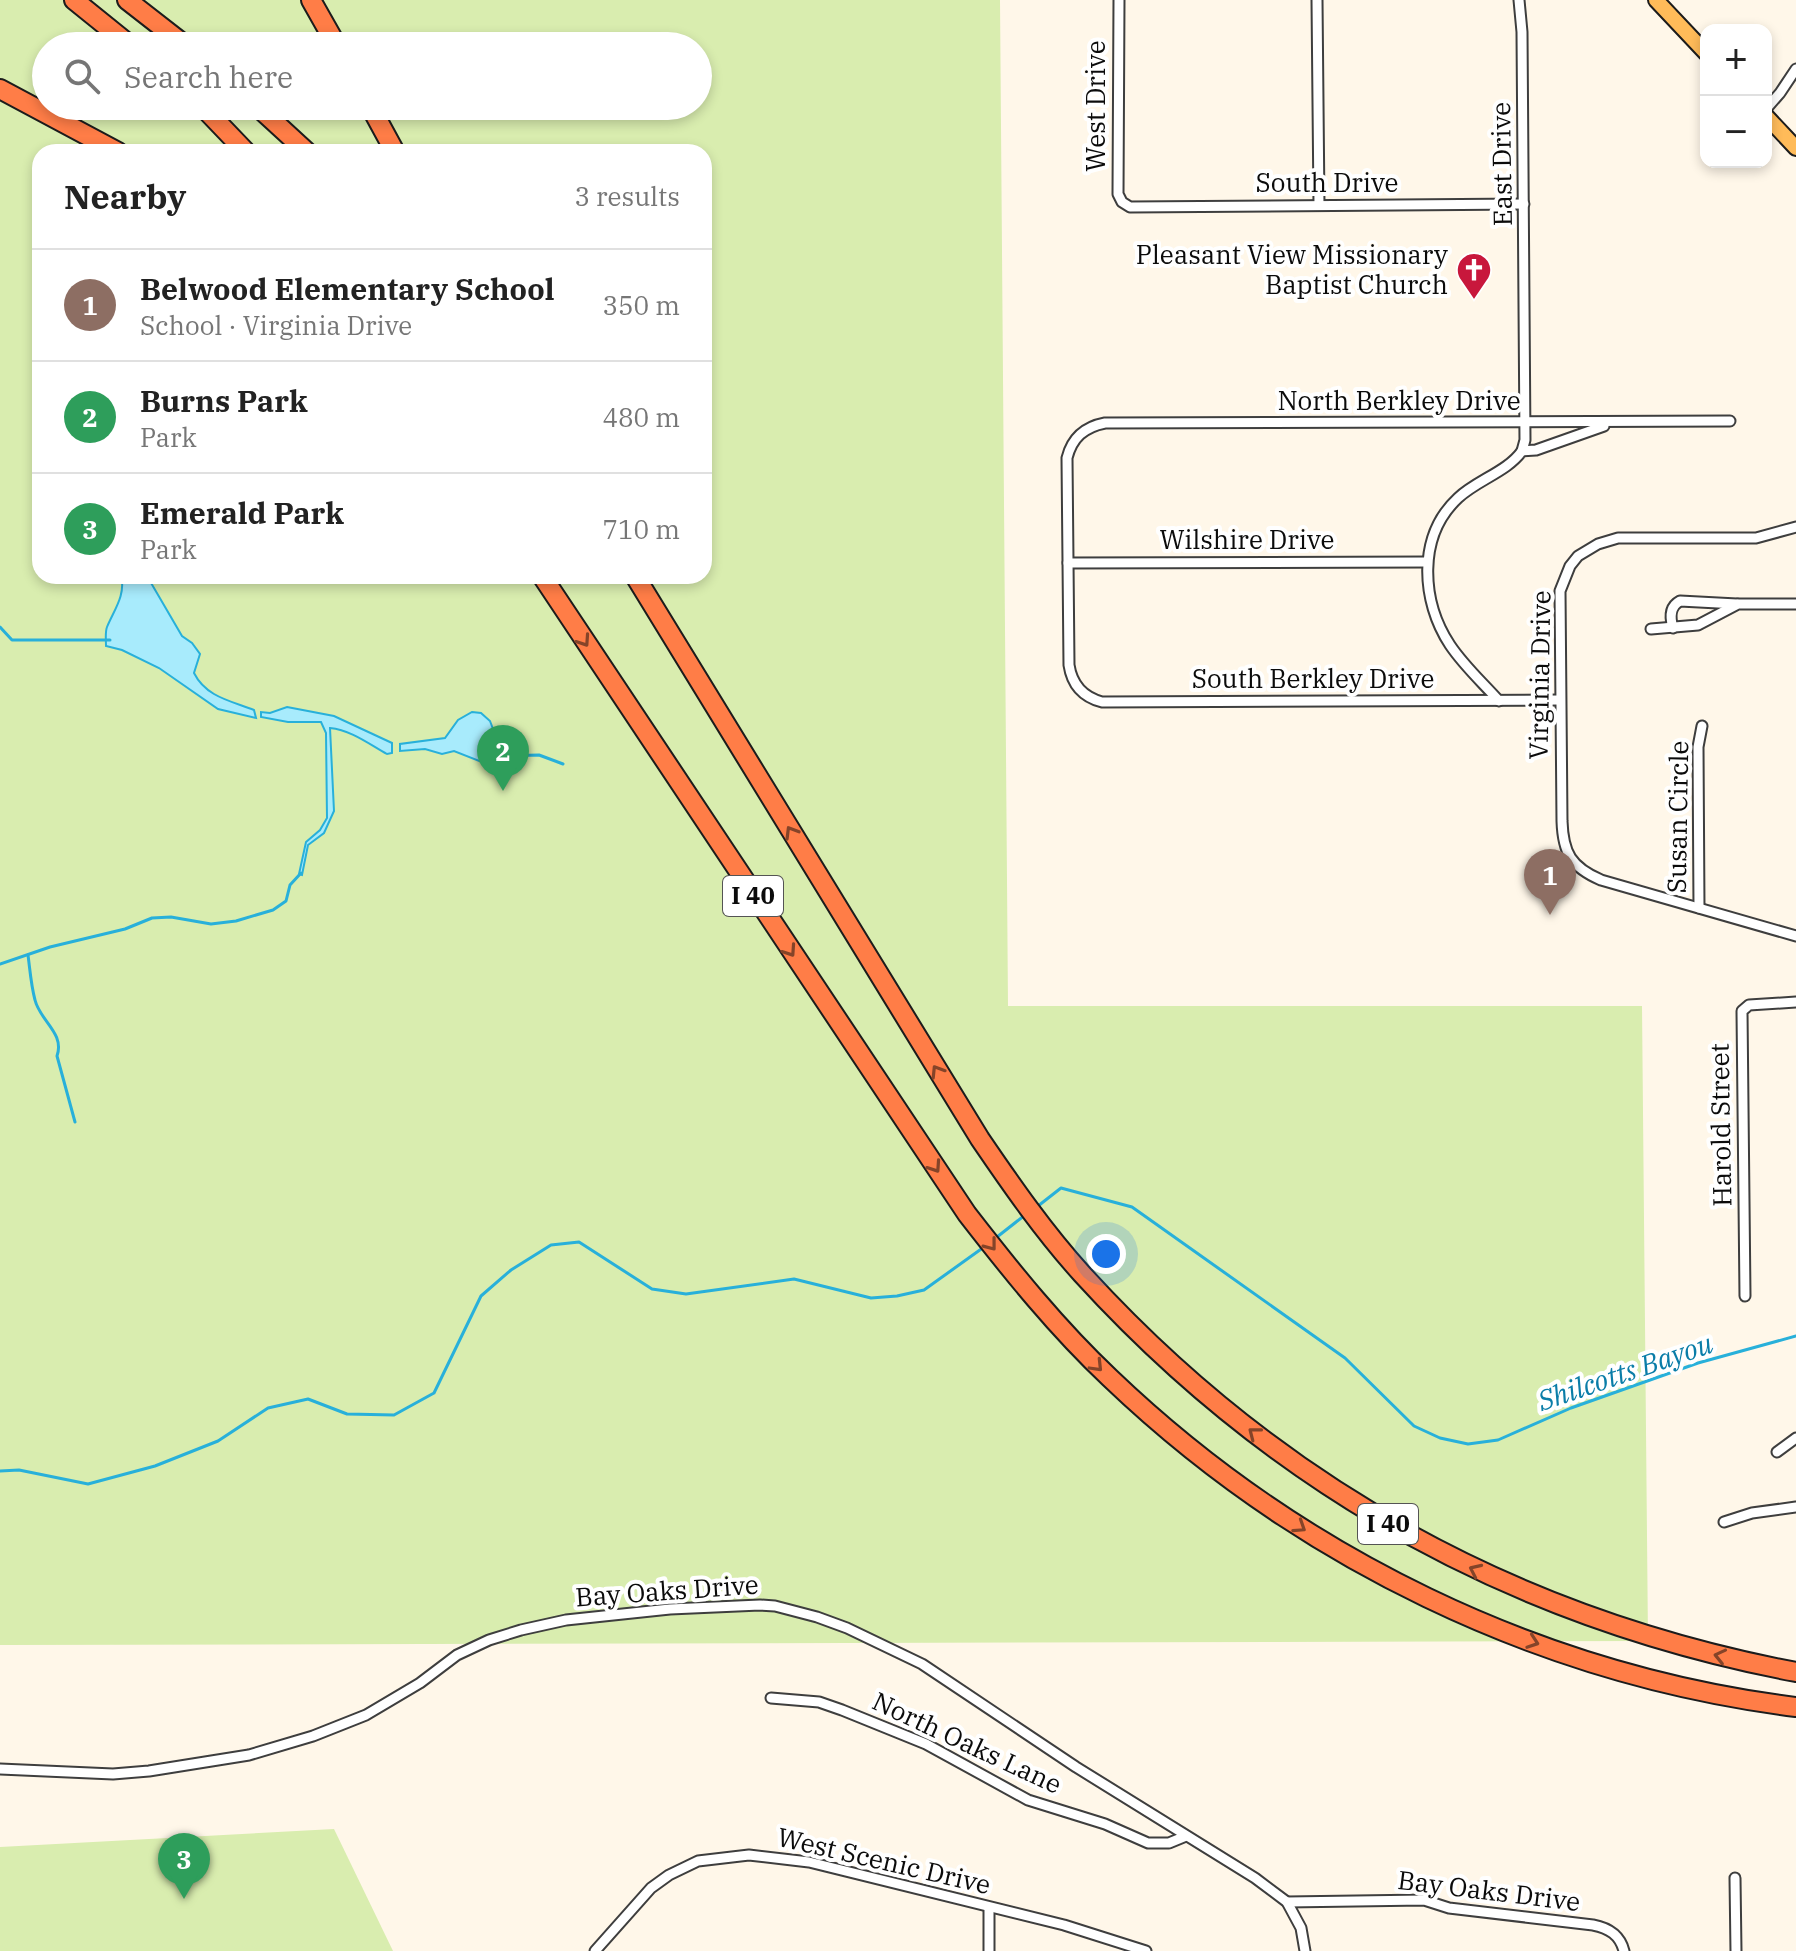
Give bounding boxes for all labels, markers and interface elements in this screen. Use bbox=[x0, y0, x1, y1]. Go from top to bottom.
map controls bbox=[1700, 24, 1772, 168]
button: + bbox=[1700, 24, 1772, 96]
search box bbox=[32, 32, 712, 120]
street label: West Drive bbox=[1078, 40, 1112, 172]
icon: search bbox=[60, 54, 104, 98]
text: Search here bbox=[124, 57, 293, 96]
button: − bbox=[1700, 96, 1772, 168]
street label: East Drive bbox=[1483, 102, 1519, 226]
street label: South Drive bbox=[1255, 165, 1399, 199]
text: Nearby bbox=[64, 174, 186, 218]
text: 3 results bbox=[574, 179, 680, 213]
place label: Pleasant View Missionary Baptist Church bbox=[1136, 237, 1448, 301]
church icon: Pleasant View Missionary Baptist Church bbox=[1455, 251, 1493, 301]
text: Belwood Elementary School bbox=[140, 269, 555, 308]
text: 1 bbox=[82, 288, 98, 322]
text: 350 m bbox=[602, 288, 680, 322]
text: School · Virginia Drive bbox=[140, 308, 412, 342]
text: Burns Park bbox=[140, 381, 308, 420]
street label: North Berkley Drive bbox=[1277, 383, 1521, 417]
text: 2 bbox=[82, 400, 98, 434]
text: 480 m bbox=[602, 400, 680, 434]
text: Park bbox=[140, 420, 197, 454]
text: Emerald Park bbox=[140, 493, 344, 532]
text: 3 bbox=[82, 512, 98, 546]
text: 710 m bbox=[602, 512, 680, 546]
street label: Wilshire Drive bbox=[1160, 522, 1334, 556]
text: Park bbox=[140, 532, 197, 566]
street label: Virginia Drive bbox=[1521, 590, 1557, 760]
one-way arrow bbox=[575, 633, 590, 647]
street label: South Berkley Drive bbox=[1192, 661, 1434, 695]
pin: 2 bbox=[477, 725, 529, 791]
street label: Susan Circle bbox=[1659, 740, 1695, 894]
one-way arrow bbox=[785, 826, 800, 841]
pin: 1 bbox=[1524, 849, 1576, 915]
road number: I 40 bbox=[723, 876, 783, 916]
one-way arrow bbox=[781, 943, 796, 957]
street label: Harold Street bbox=[1702, 1043, 1738, 1207]
one-way arrow bbox=[931, 1065, 946, 1080]
one-way arrow bbox=[925, 1159, 940, 1173]
your location bbox=[1086, 1234, 1126, 1274]
one-way arrow bbox=[981, 1236, 995, 1251]
water label: Shilcotts Bayou bbox=[1531, 1324, 1717, 1419]
one-way arrow bbox=[1088, 1357, 1102, 1371]
one-way arrow bbox=[1248, 1429, 1263, 1443]
road number: I 40 bbox=[1358, 1504, 1418, 1544]
one-way arrow bbox=[1291, 1517, 1306, 1532]
one-way arrow bbox=[1469, 1564, 1483, 1580]
street label: Bay Oaks Drive bbox=[574, 1567, 760, 1613]
one-way arrow bbox=[1525, 1632, 1539, 1648]
one-way arrow bbox=[1713, 1649, 1727, 1666]
street label: North Oaks Lane bbox=[867, 1683, 1067, 1801]
street label: West Scenic Drive bbox=[774, 1819, 994, 1901]
pin: 3 bbox=[158, 1833, 210, 1899]
street label: Bay Oaks Drive bbox=[1396, 1862, 1582, 1918]

